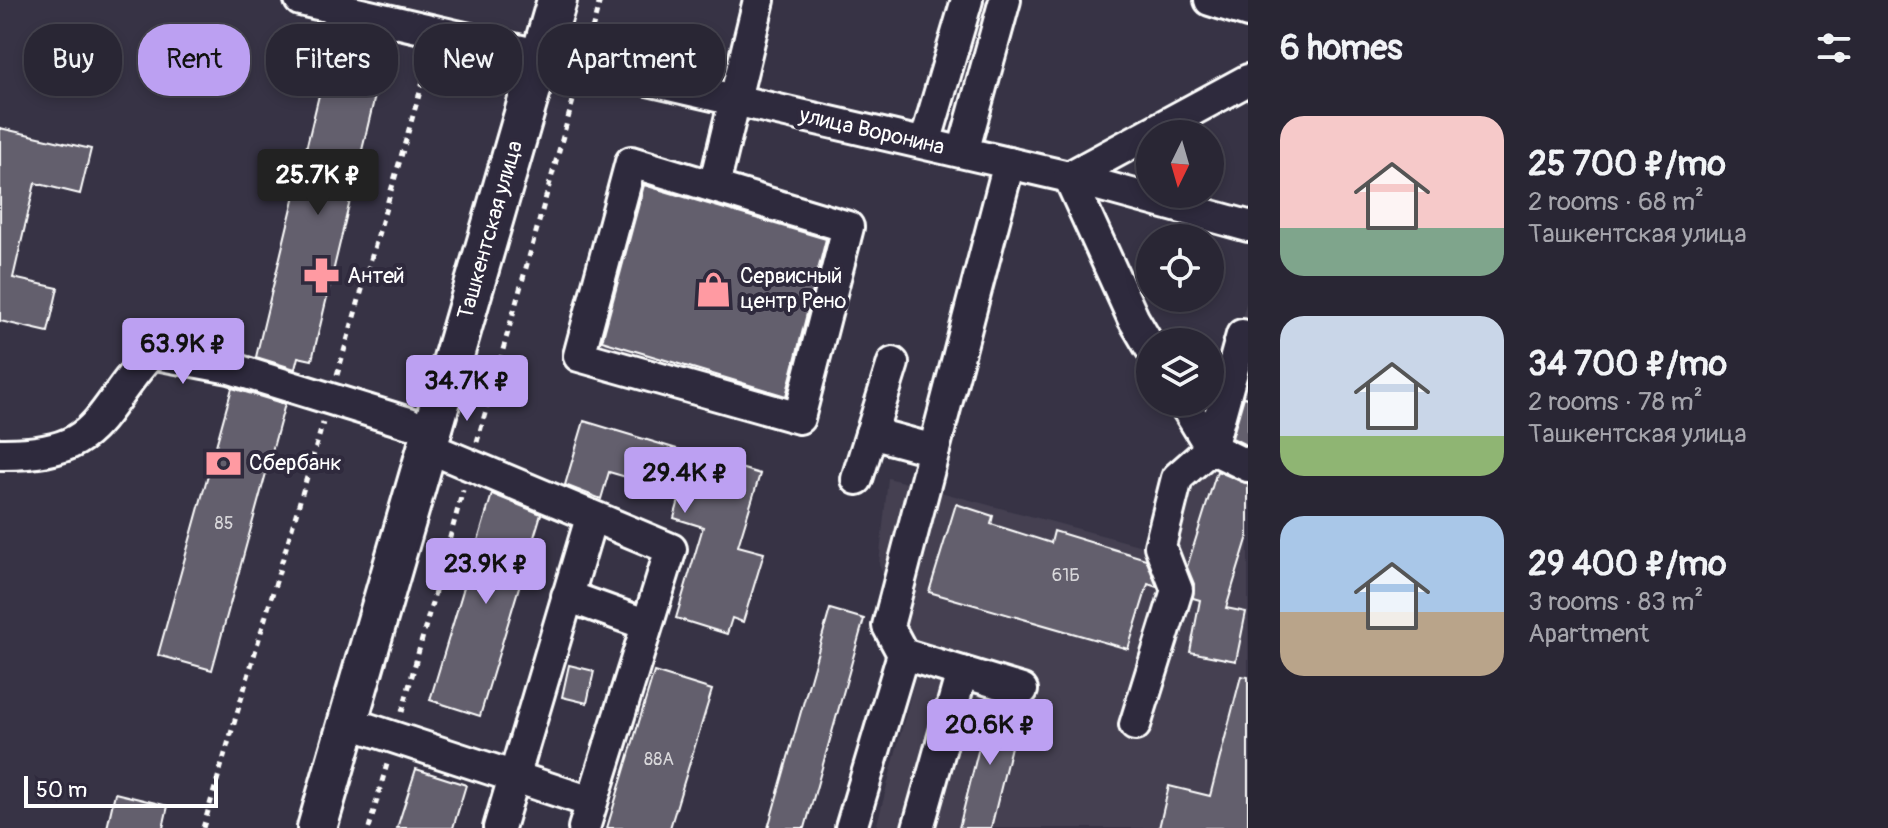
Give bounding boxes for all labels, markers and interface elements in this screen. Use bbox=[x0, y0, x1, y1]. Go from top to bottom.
chip: Buy bbox=[24, 24, 122, 96]
chip: Rent bbox=[138, 24, 250, 96]
chip: Filters bbox=[266, 24, 398, 96]
chip: New bbox=[414, 24, 522, 96]
chip: Apartment bbox=[538, 24, 725, 96]
icon: filters bbox=[1812, 26, 1856, 70]
text: 6 homes bbox=[1280, 27, 1403, 70]
street label: улица Воронина bbox=[796, 100, 947, 161]
north arrow bbox=[1136, 120, 1224, 208]
map controls bbox=[1136, 120, 1224, 416]
street label: Ташкентская улица bbox=[451, 137, 529, 323]
text: 25 700 ₽/mo bbox=[1528, 143, 1726, 186]
icon: home bbox=[1344, 148, 1440, 244]
pin: 25.7K ₽ bbox=[244, 149, 392, 217]
text: 25.7K ₽ bbox=[276, 159, 361, 191]
text: 2 rooms · 68 m² bbox=[1528, 186, 1704, 218]
text: Ташкентская улица bbox=[1528, 218, 1746, 250]
button: locate bbox=[1136, 224, 1224, 312]
pharmacy icon: Антей bbox=[302, 257, 340, 295]
place label: Антей bbox=[347, 262, 405, 290]
place label: Сервисный центр Рено bbox=[740, 262, 847, 315]
shop icon: Сервисный центр Рено bbox=[695, 270, 733, 308]
pin: 63.9K ₽ bbox=[109, 318, 257, 386]
text: 63.9K ₽ bbox=[140, 328, 226, 360]
button: layers bbox=[1136, 328, 1224, 416]
text: 34 700 ₽/mo bbox=[1528, 343, 1727, 386]
icon: home bbox=[1344, 348, 1440, 444]
pin: 34.7K ₽ bbox=[393, 355, 541, 423]
text: 34.7K ₽ bbox=[424, 365, 510, 397]
text: 2 rooms · 78 m² bbox=[1528, 386, 1703, 418]
text: Ташкентская улица bbox=[1528, 418, 1746, 450]
bank icon: Сбербанк bbox=[204, 444, 242, 482]
pin: 29.4K ₽ bbox=[611, 447, 759, 515]
place label: Сбербанк bbox=[249, 449, 342, 477]
text: 29.4K ₽ bbox=[642, 457, 728, 489]
house number: 85 bbox=[215, 512, 233, 535]
pin: 23.9K ₽ bbox=[412, 538, 560, 606]
text: 29 400 ₽/mo bbox=[1528, 543, 1727, 586]
text: 23.9K ₽ bbox=[444, 548, 528, 580]
icon: home bbox=[1344, 548, 1440, 644]
house number: 61Б bbox=[1052, 564, 1080, 587]
text: 3 rooms · 83 m² bbox=[1528, 586, 1703, 618]
text: Apartment bbox=[1528, 618, 1649, 650]
pin: 20.6K ₽ bbox=[916, 699, 1064, 767]
text: 20.6K ₽ bbox=[945, 709, 1035, 741]
house number: 88А bbox=[644, 748, 674, 771]
scale bar bbox=[24, 772, 218, 808]
text: 50 m bbox=[36, 776, 87, 804]

